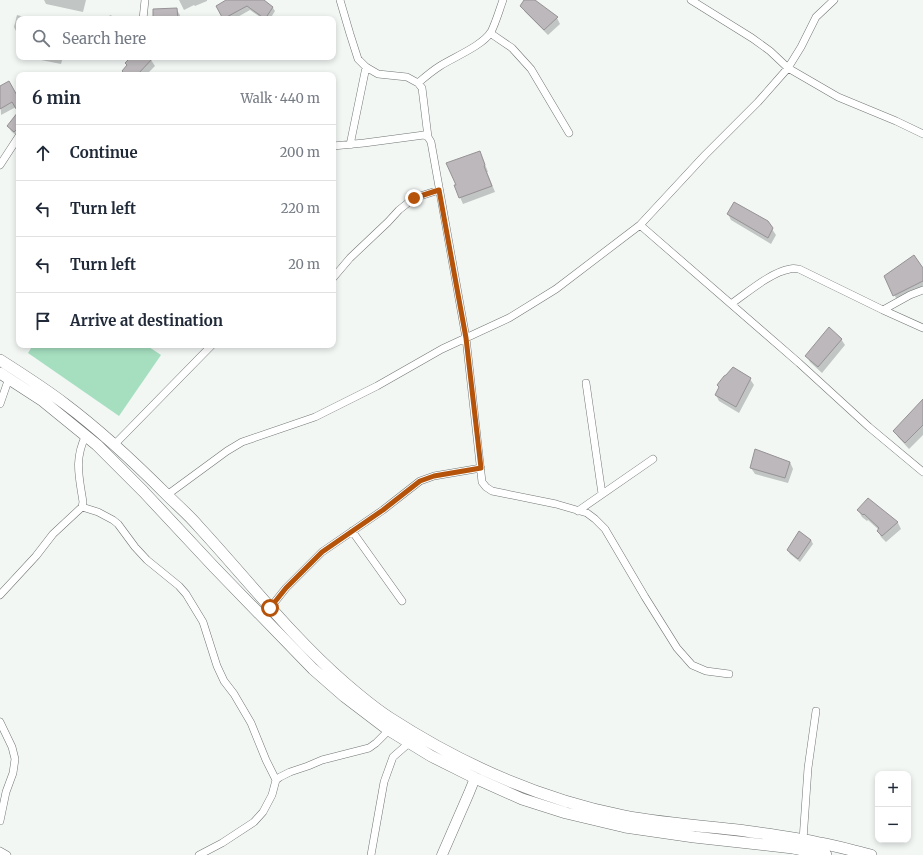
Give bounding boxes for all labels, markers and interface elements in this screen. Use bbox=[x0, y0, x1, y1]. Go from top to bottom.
search box bbox=[16, 16, 336, 60]
icon: search bbox=[30, 27, 52, 49]
text: Search here bbox=[62, 29, 146, 48]
text: 6 min bbox=[32, 87, 81, 109]
text: Walk · 440 m bbox=[240, 90, 320, 107]
icon: ahead bbox=[32, 142, 54, 164]
text: Continue bbox=[70, 143, 138, 162]
text: 200 m bbox=[280, 144, 320, 161]
route end bbox=[405, 189, 423, 207]
icon: left bbox=[32, 198, 54, 220]
text: Turn left bbox=[70, 199, 136, 218]
text: 220 m bbox=[281, 200, 320, 217]
icon: left bbox=[32, 254, 54, 276]
text: Turn left bbox=[70, 255, 136, 274]
text: 20 m bbox=[288, 256, 320, 273]
icon: arrive bbox=[32, 310, 54, 332]
text: Arrive at destination bbox=[70, 311, 223, 330]
route start bbox=[261, 599, 279, 617]
map controls bbox=[875, 771, 911, 843]
button: + bbox=[875, 771, 911, 807]
button: − bbox=[875, 807, 911, 843]

